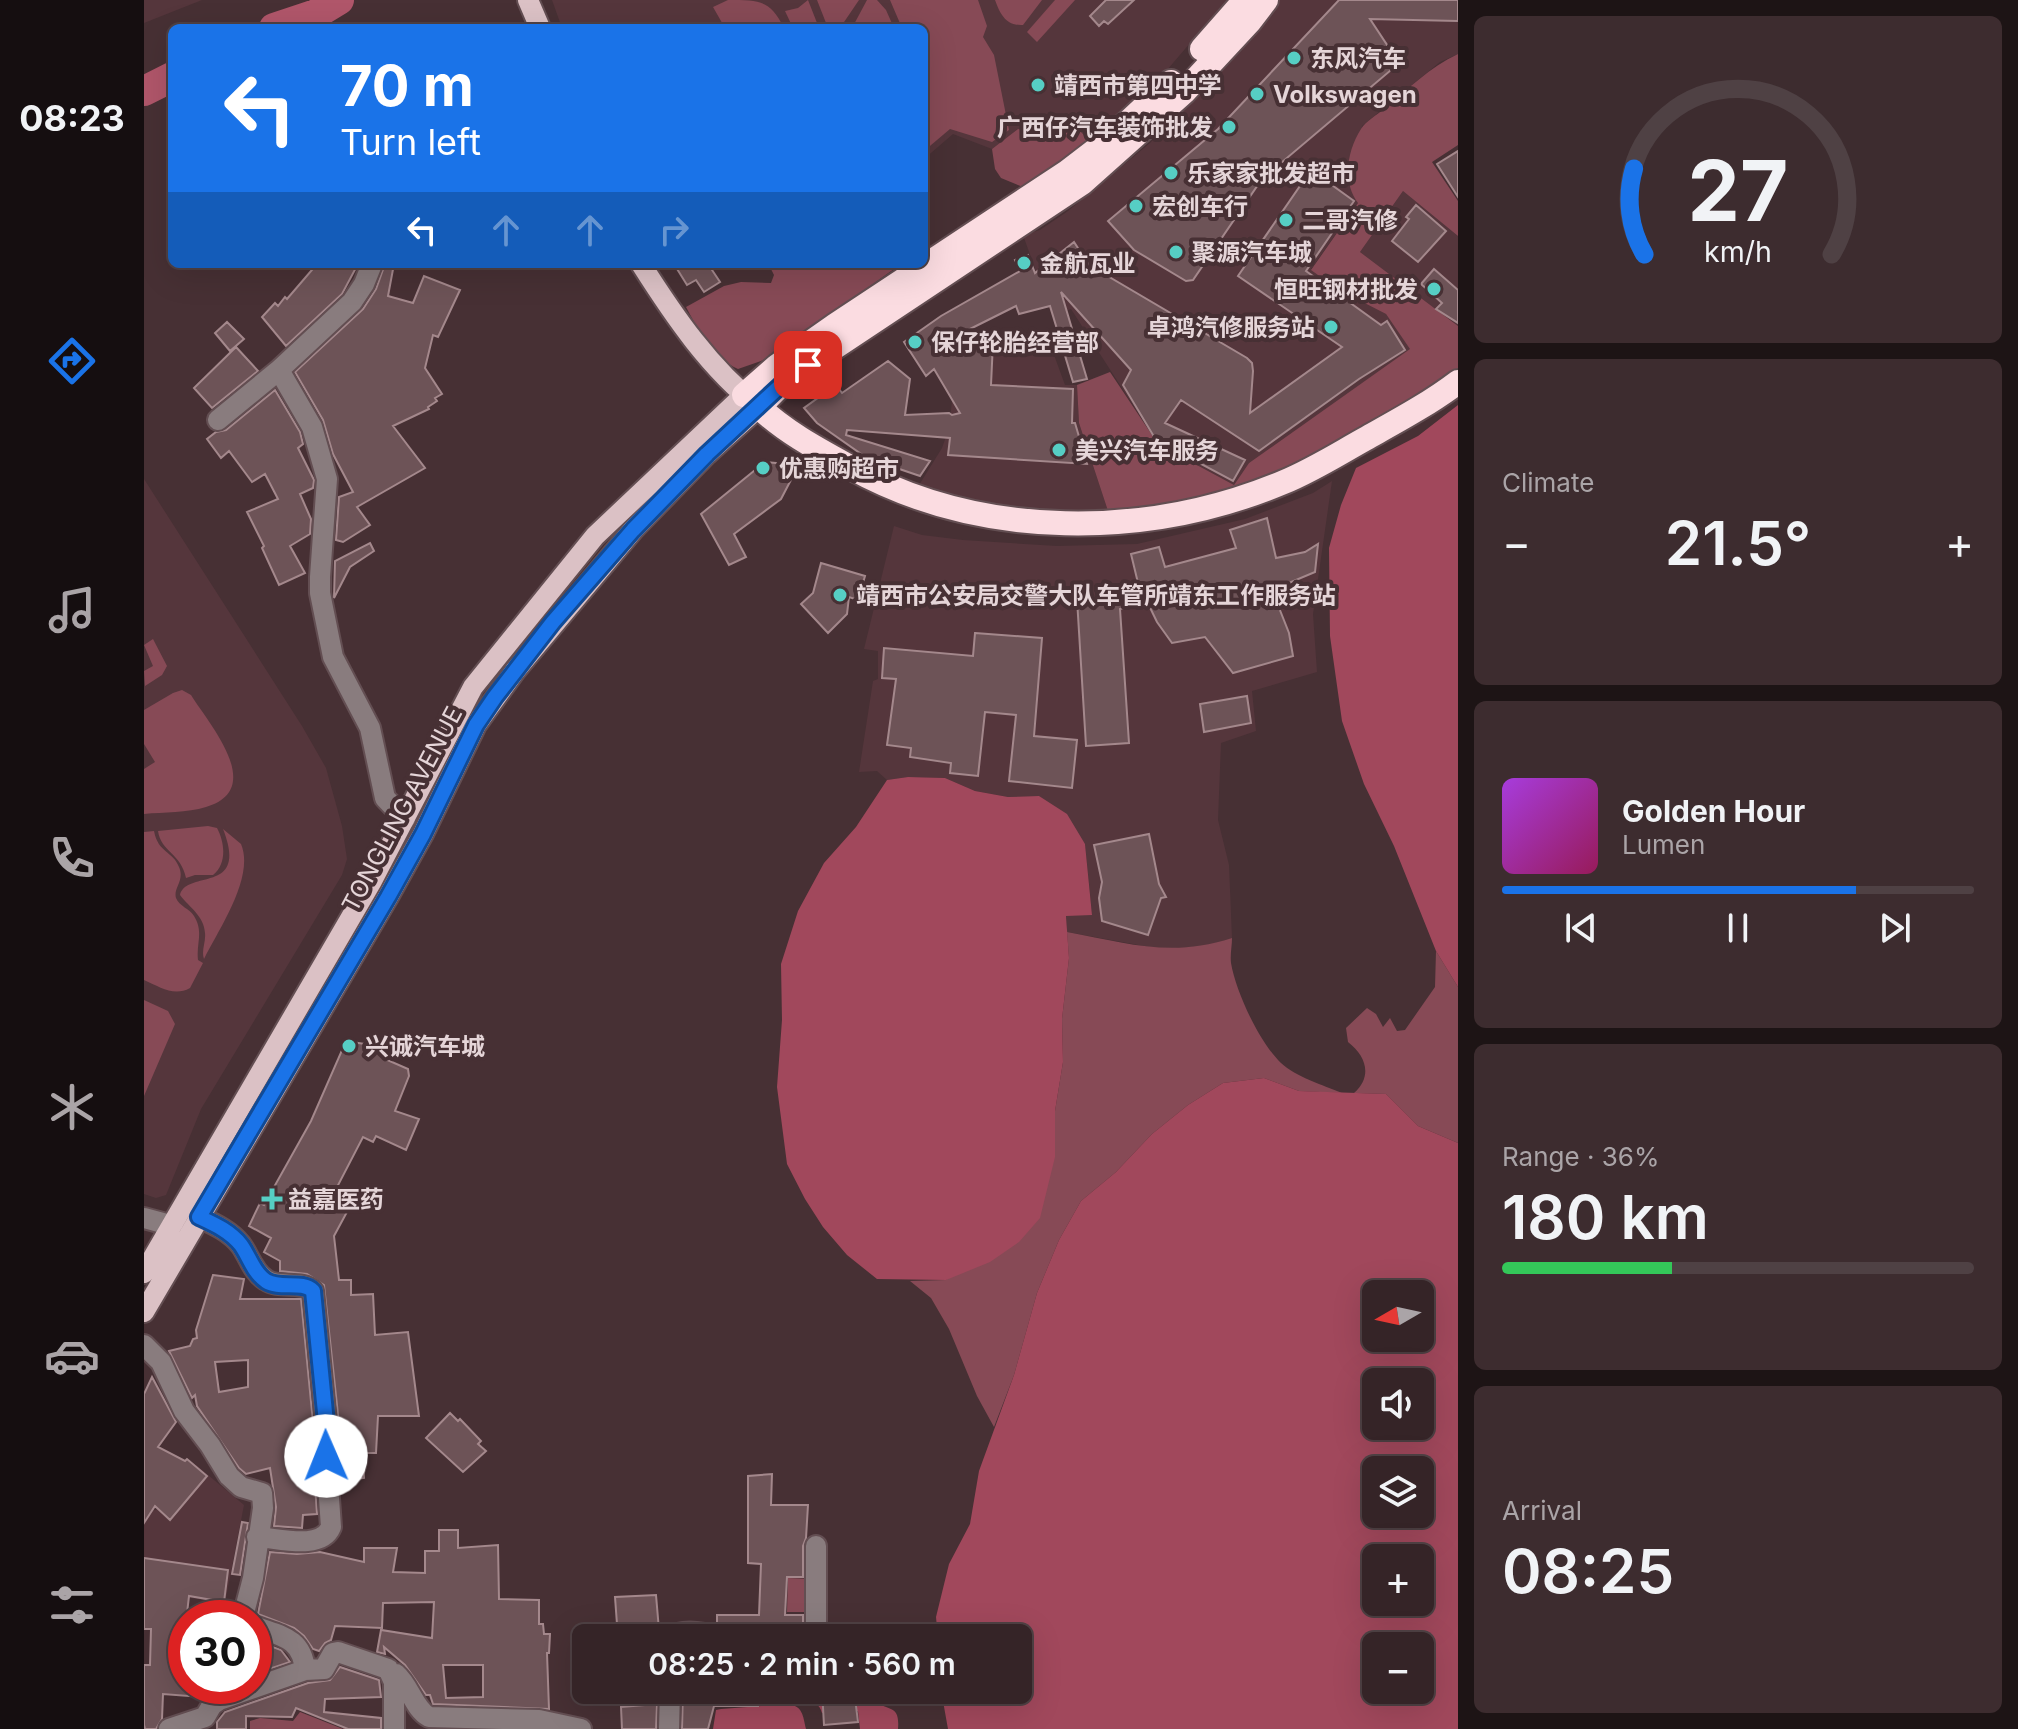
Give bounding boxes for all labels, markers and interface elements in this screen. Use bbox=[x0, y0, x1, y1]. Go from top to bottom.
place label: 东风汽车 bbox=[1310, 44, 1406, 73]
marker: 东风汽车 bbox=[1285, 49, 1303, 67]
text: 70 m bbox=[340, 52, 474, 120]
icon: left bbox=[208, 56, 312, 160]
place label: 靖西市第四中学 bbox=[1054, 71, 1222, 100]
marker: 靖西市第四中学 bbox=[1029, 76, 1047, 94]
place label: Volkswagen bbox=[1273, 80, 1417, 109]
marker: Volkswagen bbox=[1248, 85, 1266, 103]
text: 08:23 bbox=[19, 96, 125, 140]
place label: 广西仔汽车装饰批发 bbox=[997, 113, 1213, 142]
marker: 广西仔汽车装饰批发 bbox=[1220, 118, 1238, 136]
text: Turn left bbox=[340, 120, 481, 164]
text: 27 bbox=[1688, 140, 1788, 241]
place label: 乐家家批发超市 bbox=[1187, 159, 1355, 188]
marker: 乐家家批发超市 bbox=[1162, 164, 1180, 182]
place label: 宏创车行 bbox=[1152, 192, 1248, 221]
marker: 宏创车行 bbox=[1127, 197, 1145, 215]
place label: 二哥汽修 bbox=[1302, 206, 1398, 235]
icon: left bbox=[400, 208, 444, 252]
icon: ahead bbox=[484, 208, 528, 252]
icon: ahead bbox=[568, 208, 612, 252]
icon: right bbox=[652, 208, 696, 252]
marker: 二哥汽修 bbox=[1277, 211, 1295, 229]
text: km/h bbox=[1704, 234, 1772, 269]
place label: 聚源汽车城 bbox=[1192, 238, 1312, 267]
marker: 聚源汽车城 bbox=[1167, 243, 1185, 261]
place label: 金航瓦业 bbox=[1040, 249, 1136, 278]
marker: 金航瓦业 bbox=[1015, 254, 1033, 272]
place label: 恒旺钢材批发 bbox=[1274, 275, 1418, 304]
marker: 恒旺钢材批发 bbox=[1425, 280, 1443, 298]
place label: 卓鸿汽修服务站 bbox=[1147, 313, 1315, 342]
marker: 卓鸿汽修服务站 bbox=[1322, 318, 1340, 336]
place label: 保仔轮胎经营部 bbox=[931, 328, 1099, 357]
pin bbox=[774, 331, 842, 399]
icon: directions bbox=[44, 333, 100, 389]
marker: 保仔轮胎经营部 bbox=[906, 333, 924, 351]
icon: arrive bbox=[786, 343, 830, 387]
place label: 美兴汽车服务 bbox=[1075, 436, 1219, 465]
marker: 美兴汽车服务 bbox=[1050, 441, 1068, 459]
place label: 优惠购超市 bbox=[779, 454, 899, 483]
marker: 优惠购超市 bbox=[754, 459, 772, 477]
text: Climate bbox=[1502, 467, 1594, 498]
text: 21.5° bbox=[1665, 507, 1811, 579]
text: − bbox=[1502, 516, 1531, 570]
text: + bbox=[1945, 516, 1974, 570]
place label: 靖西市公安局交警大队车管所靖东工作服务站 bbox=[856, 581, 1336, 610]
icon: music bbox=[44, 582, 100, 638]
marker: 靖西市公安局交警大队车管所靖东工作服务站 bbox=[831, 586, 849, 604]
street label: TONGLING AVENUE bbox=[336, 701, 468, 917]
text: Golden Hour bbox=[1622, 793, 1805, 829]
text: Lumen bbox=[1622, 829, 1705, 860]
icon: phone bbox=[44, 830, 100, 886]
icon: previous bbox=[1559, 906, 1603, 950]
icon: pause bbox=[1716, 906, 1760, 950]
icon: next bbox=[1873, 906, 1917, 950]
place label: 兴诚汽车城 bbox=[365, 1032, 485, 1061]
marker: 兴诚汽车城 bbox=[340, 1037, 358, 1055]
icon: climate bbox=[44, 1079, 100, 1135]
text: Range · 36% bbox=[1502, 1141, 1660, 1172]
text: 180 km bbox=[1502, 1181, 1709, 1253]
place label: 益嘉医药 bbox=[288, 1185, 384, 1214]
marker: 益嘉医药 bbox=[263, 1190, 281, 1208]
north arrow bbox=[1362, 1280, 1434, 1352]
map controls bbox=[1362, 1280, 1434, 1704]
icon: car bbox=[44, 1328, 100, 1384]
button: sound bbox=[1362, 1368, 1434, 1440]
position arrow bbox=[284, 1414, 368, 1498]
button: layers bbox=[1362, 1456, 1434, 1528]
text: Arrival bbox=[1502, 1495, 1582, 1526]
text: 08:25 bbox=[1502, 1535, 1674, 1607]
button: + bbox=[1362, 1544, 1434, 1616]
icon: filters bbox=[44, 1577, 100, 1633]
speed limit sign: 30 bbox=[168, 1600, 272, 1704]
button: − bbox=[1362, 1632, 1434, 1704]
text: 08:25 · 2 min · 560 m bbox=[648, 1646, 956, 1682]

